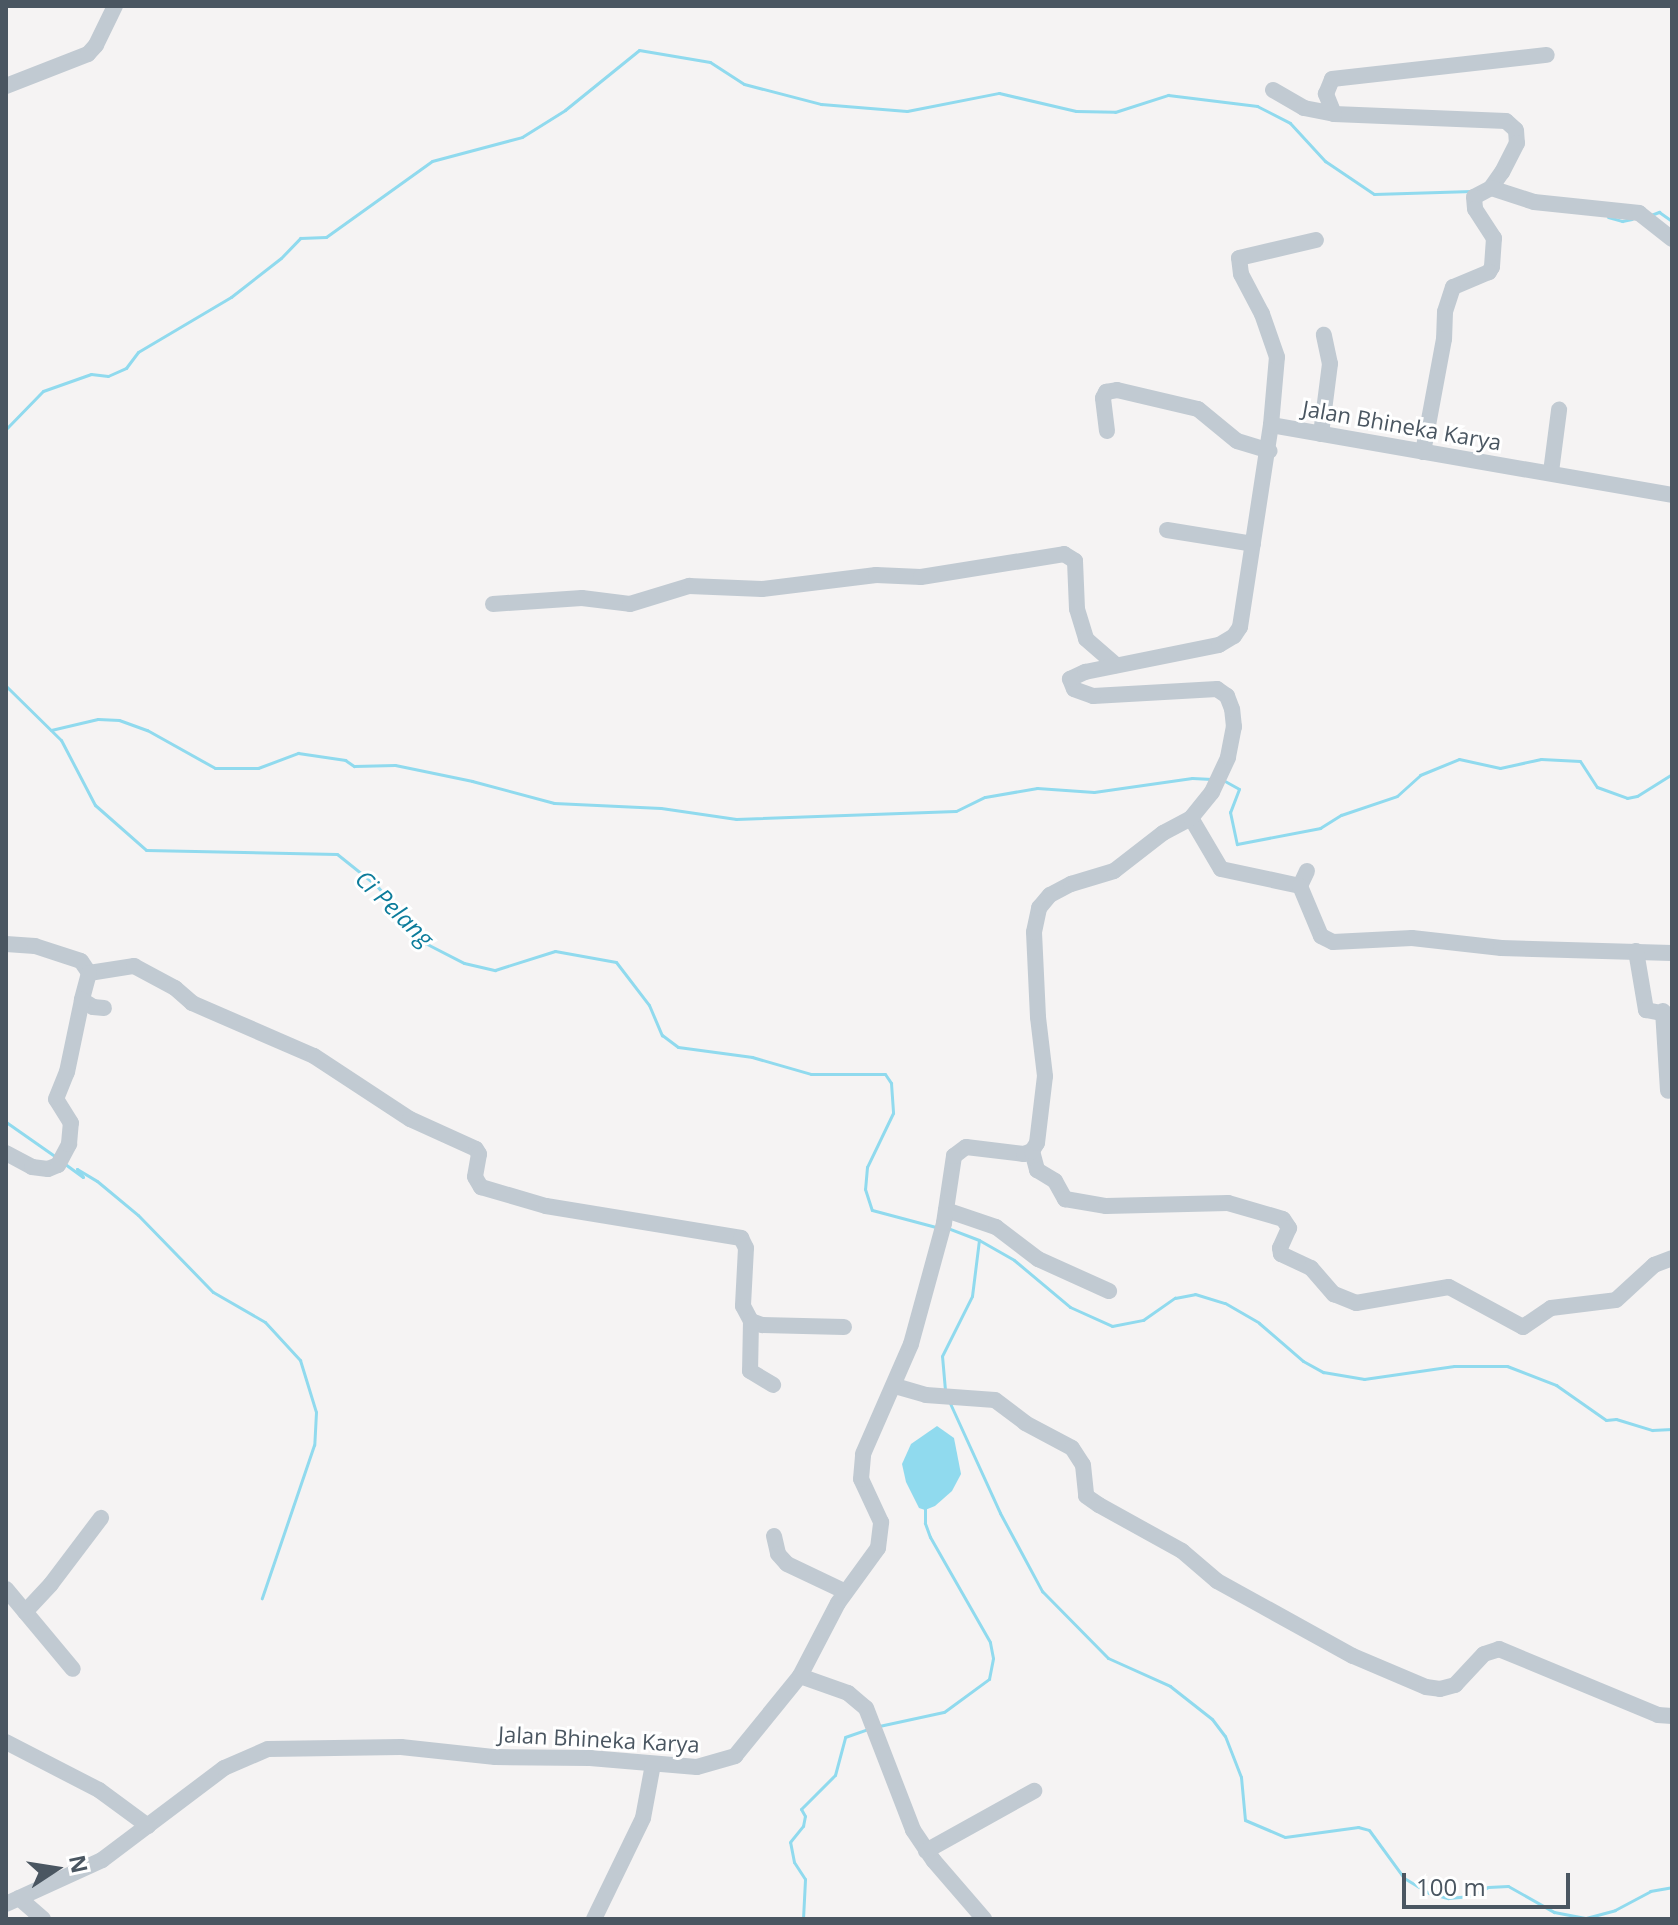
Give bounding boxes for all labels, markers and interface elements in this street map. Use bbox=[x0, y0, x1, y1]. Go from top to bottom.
street label: Jalan Bhineka Karya bbox=[1300, 394, 1504, 456]
water label: Ci Pelang bbox=[350, 864, 440, 952]
street label: Jalan Bhineka Karya bbox=[498, 1721, 700, 1757]
north arrow bbox=[16, 1829, 96, 1909]
text: N bbox=[63, 1852, 96, 1876]
scale bar bbox=[1406, 1857, 1574, 1907]
text: 100 m bbox=[1416, 1870, 1486, 1903]

